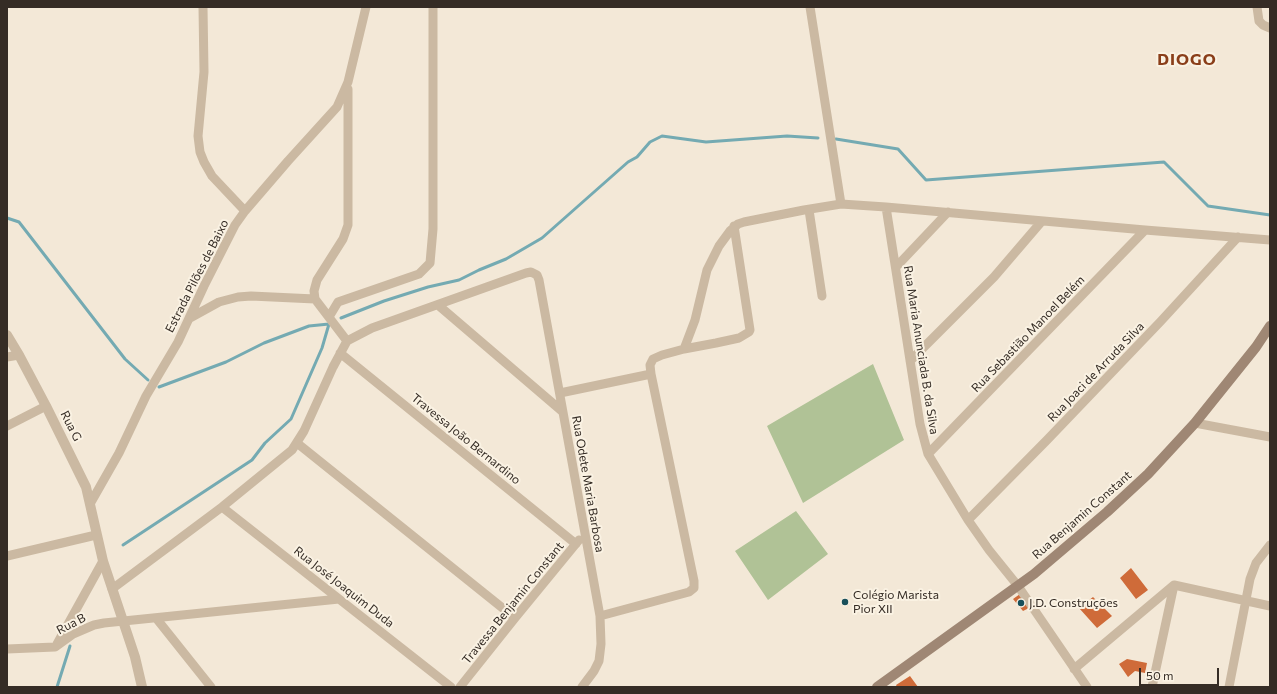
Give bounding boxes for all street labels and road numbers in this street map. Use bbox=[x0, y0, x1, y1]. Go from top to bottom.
street label: Estrada Pilões de Baixo bbox=[162, 217, 232, 335]
street label: Rua Maria Anunciada B. da Silva bbox=[901, 265, 941, 435]
street label: Rua Sebastião Manoel Belém bbox=[968, 273, 1088, 395]
street label: Rua Joaci de Arruda Silva bbox=[1045, 319, 1147, 425]
street label: Travessa João Bernardino bbox=[409, 391, 523, 487]
street label: Rua G bbox=[57, 408, 85, 444]
street label: Rua Odete Maria Barbosa bbox=[569, 415, 607, 553]
street label: Rua Benjamin Constant bbox=[1029, 468, 1135, 562]
street label: Travessa Benjamin Constant bbox=[459, 539, 567, 667]
street label: Rua José Joaquim Duda bbox=[291, 543, 397, 631]
street label: Rua B bbox=[54, 610, 88, 638]

